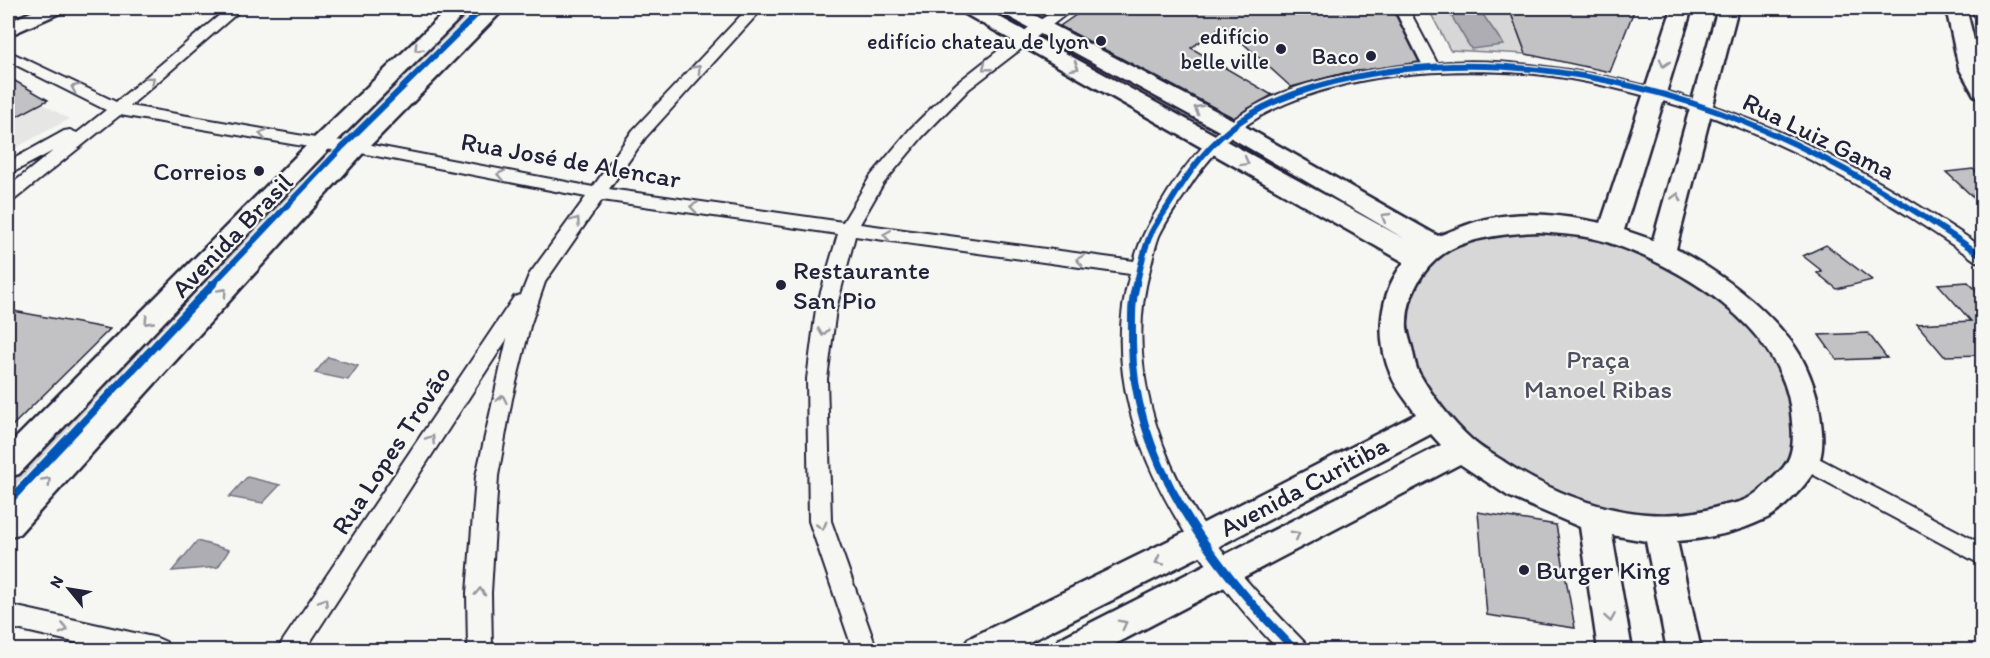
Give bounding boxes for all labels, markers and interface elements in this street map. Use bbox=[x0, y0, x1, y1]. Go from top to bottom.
place label: edifício belle ville bbox=[1180, 23, 1269, 75]
place label: edifício chateau de lyon bbox=[867, 28, 1090, 55]
marker: edifício chateau de lyon bbox=[1094, 34, 1108, 48]
one-way arrow bbox=[414, 41, 425, 52]
marker: edifício belle ville bbox=[1274, 42, 1288, 56]
place label: Baco bbox=[1312, 43, 1359, 70]
marker: Baco bbox=[1364, 49, 1378, 63]
one-way arrow bbox=[1659, 57, 1671, 68]
one-way arrow bbox=[982, 60, 993, 71]
one-way arrow bbox=[1069, 60, 1079, 71]
one-way arrow bbox=[690, 65, 701, 75]
one-way arrow bbox=[144, 76, 155, 87]
one-way arrow bbox=[71, 84, 82, 96]
street label: Rua Luiz Gama bbox=[1737, 85, 1901, 187]
one-way arrow bbox=[1193, 105, 1204, 116]
street label: Rua José de Alencar bbox=[459, 125, 684, 195]
one-way arrow bbox=[258, 128, 268, 141]
place label: Correios bbox=[153, 155, 247, 187]
one-way arrow bbox=[1239, 155, 1249, 166]
marker: Correios bbox=[252, 164, 266, 178]
street label: Avenida Brasil bbox=[165, 166, 299, 304]
one-way arrow bbox=[497, 169, 507, 182]
one-way arrow bbox=[1670, 192, 1682, 203]
one-way arrow bbox=[689, 201, 698, 213]
one-way arrow bbox=[1381, 213, 1391, 224]
one-way arrow bbox=[569, 217, 580, 228]
one-way arrow bbox=[882, 229, 891, 241]
place label: Restaurante San Pio bbox=[793, 254, 930, 316]
one-way arrow bbox=[1075, 255, 1085, 267]
marker: Restaurante San Pio bbox=[774, 278, 788, 292]
one-way arrow bbox=[215, 288, 226, 299]
one-way arrow bbox=[144, 315, 155, 325]
one-way arrow bbox=[817, 328, 830, 337]
park label: Praça Manoel Ribas bbox=[1524, 343, 1672, 405]
street label: Rua Lopes Trovão bbox=[324, 359, 458, 541]
one-way arrow bbox=[495, 394, 508, 404]
street label: Avenida Curitiba bbox=[1214, 428, 1394, 544]
one-way arrow bbox=[424, 435, 435, 446]
one-way arrow bbox=[40, 478, 51, 488]
one-way arrow bbox=[815, 521, 827, 531]
one-way arrow bbox=[1290, 531, 1301, 542]
one-way arrow bbox=[1155, 554, 1166, 565]
place label: Burger King bbox=[1536, 554, 1671, 586]
north arrow bbox=[39, 559, 99, 619]
marker: Burger King bbox=[1517, 563, 1531, 577]
text: N bbox=[46, 572, 67, 591]
one-way arrow bbox=[473, 588, 486, 597]
one-way arrow bbox=[316, 597, 327, 608]
one-way arrow bbox=[1603, 613, 1616, 623]
one-way arrow bbox=[1117, 620, 1127, 631]
one-way arrow bbox=[59, 622, 69, 635]

